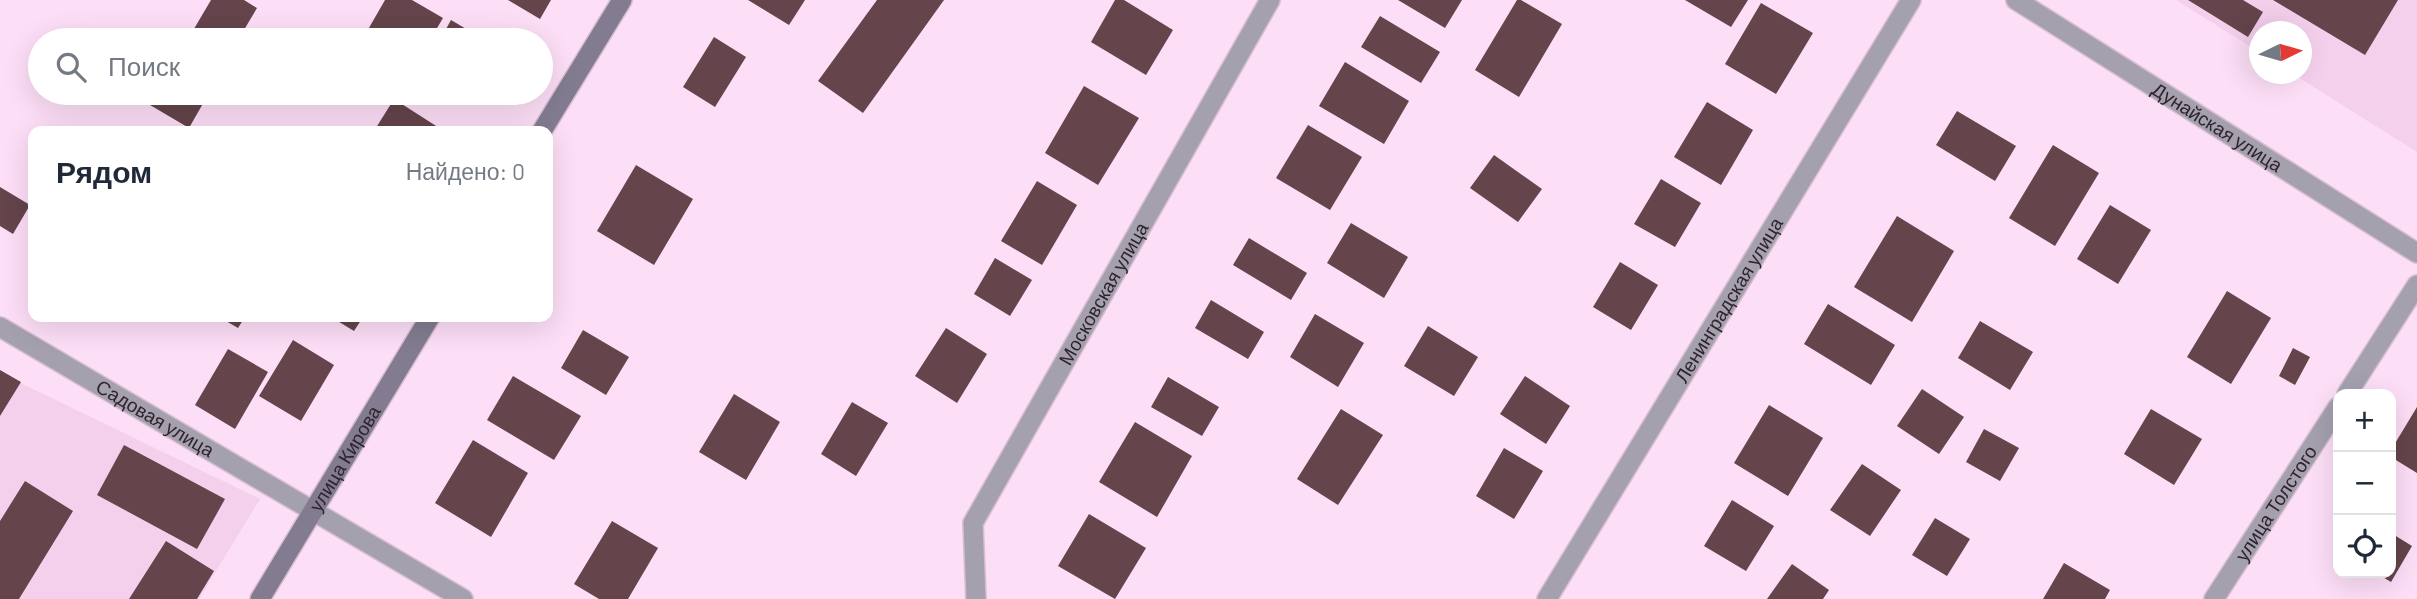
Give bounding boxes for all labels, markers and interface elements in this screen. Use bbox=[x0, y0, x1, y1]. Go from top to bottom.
north arrow bbox=[2249, 21, 2312, 84]
search box bbox=[28, 28, 553, 105]
icon: search bbox=[52, 48, 90, 86]
text: Поиск bbox=[108, 50, 180, 81]
street label: Дунайская улица bbox=[2148, 77, 2287, 176]
text: Рядом bbox=[56, 153, 152, 189]
text: Найдено: 0 bbox=[406, 157, 525, 185]
street label: Ленинградская улица bbox=[1669, 213, 1787, 386]
street label: Московская улица bbox=[1053, 217, 1153, 369]
street label: Садовая улица bbox=[92, 374, 219, 462]
map controls bbox=[2333, 389, 2396, 578]
button: + bbox=[2333, 389, 2396, 452]
street label: улица Кирова bbox=[304, 401, 385, 515]
street label: улица Толстого bbox=[2230, 441, 2321, 565]
button: − bbox=[2333, 452, 2396, 515]
button: locate bbox=[2333, 515, 2396, 578]

